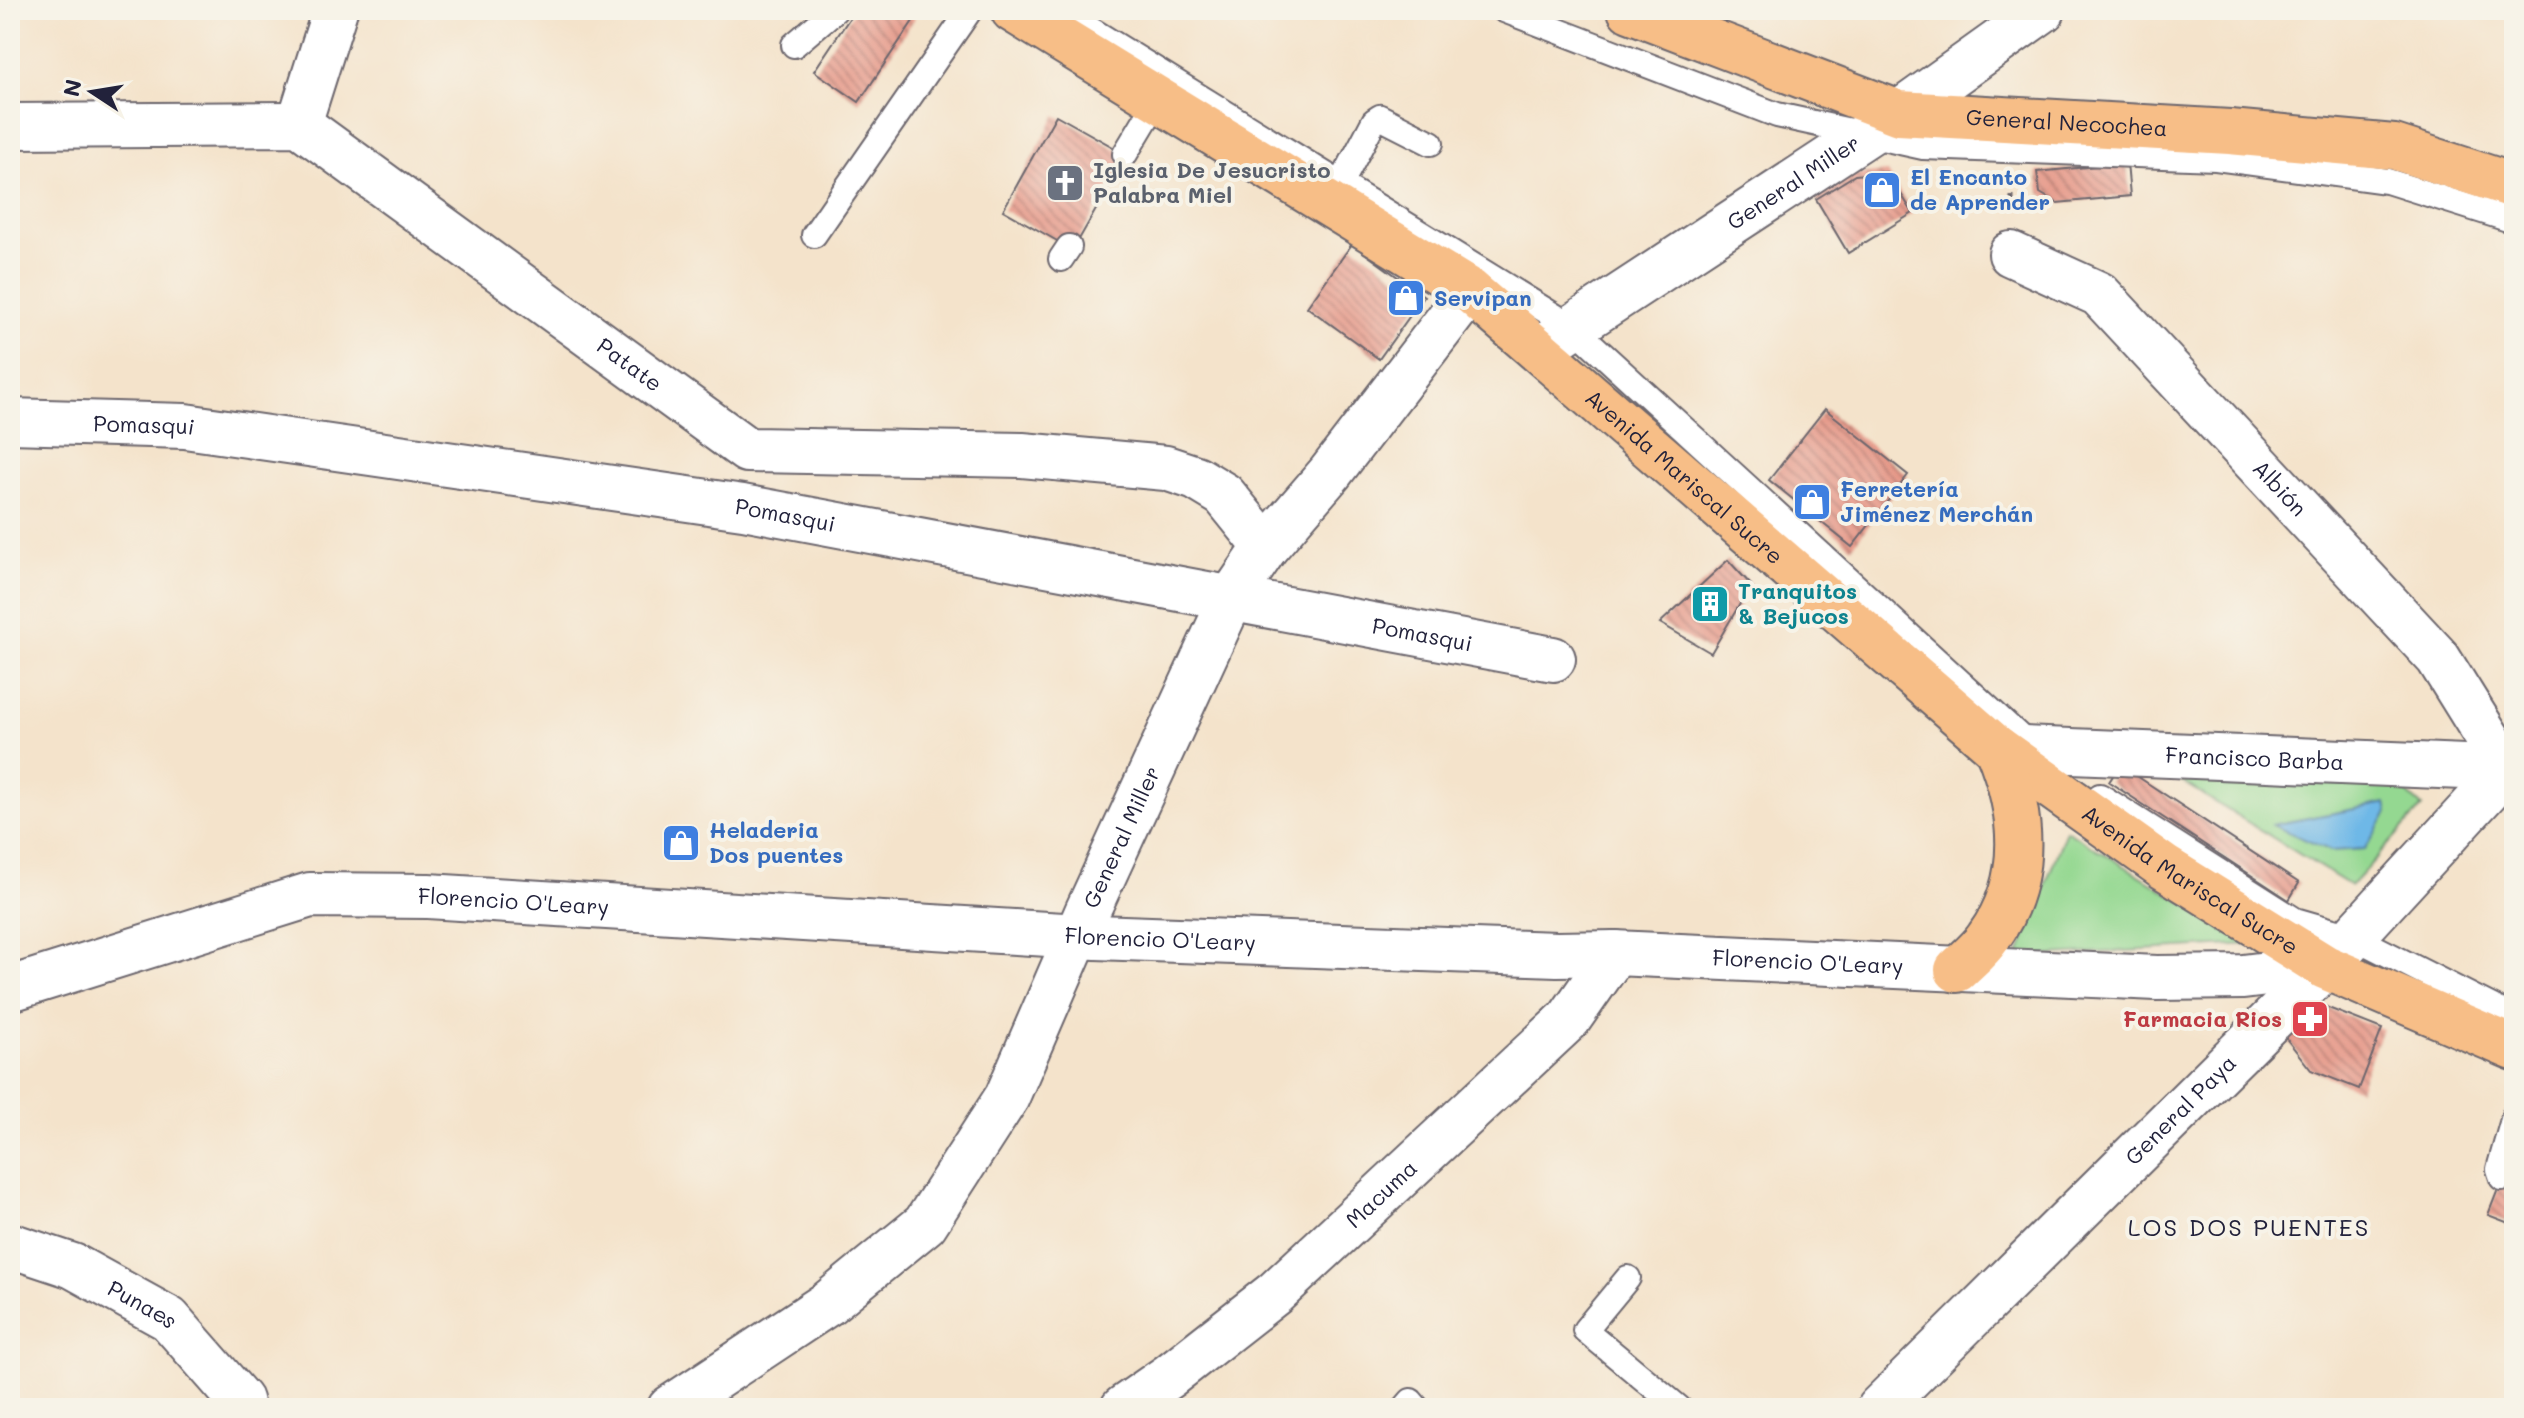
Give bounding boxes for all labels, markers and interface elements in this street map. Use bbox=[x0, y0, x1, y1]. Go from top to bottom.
north arrow bbox=[52, 52, 132, 132]
text: N bbox=[56, 77, 88, 99]
street label: General Necochea bbox=[1965, 102, 2168, 142]
street label: General Miller bbox=[1721, 128, 1865, 236]
place label: Iglesia De Jesucristo Palabra Miel bbox=[1093, 155, 1331, 209]
church icon: Iglesia De Jesucristo Palabra Miel bbox=[1044, 162, 1086, 204]
place label: El Encanto de Aprender bbox=[1910, 162, 2050, 216]
shop icon: El Encanto de Aprender bbox=[1861, 169, 1903, 211]
shop icon: Servipan bbox=[1385, 277, 1427, 319]
place label: Servipan bbox=[1434, 283, 1532, 312]
street label: Patate bbox=[592, 331, 668, 398]
street label: Avenida Mariscal Sucre bbox=[1579, 383, 1790, 570]
street label: Pomasqui bbox=[93, 408, 197, 441]
street label: Albión bbox=[2247, 454, 2314, 522]
place label: Ferretería Jiménez Merchán bbox=[1840, 474, 2033, 528]
shop icon: Ferretería Jiménez Merchán bbox=[1791, 481, 1833, 523]
street label: Pomasqui bbox=[733, 491, 838, 538]
place label: Tranquitos & Bejucos bbox=[1738, 576, 1857, 630]
building icon: Tranquitos & Bejucos bbox=[1689, 583, 1731, 625]
street label: Pomasqui bbox=[1370, 610, 1475, 658]
street label: Francisco Barba bbox=[2165, 740, 2345, 776]
street label: General Miller bbox=[1076, 761, 1166, 913]
street label: Avenida Mariscal Sucre bbox=[2076, 798, 2304, 961]
place label: Heladeria Dos puentes bbox=[709, 815, 843, 869]
shop icon: Heladeria Dos puentes bbox=[660, 822, 702, 864]
street label: Florencio O'Leary bbox=[418, 881, 610, 921]
street label: Florencio O'Leary bbox=[1064, 920, 1256, 957]
street label: Florencio O'Leary bbox=[1712, 943, 1904, 980]
pharmacy icon: Farmacia Rios bbox=[2289, 998, 2331, 1040]
place label: Farmacia Rios bbox=[2123, 1004, 2282, 1033]
street label: General Paya bbox=[2118, 1048, 2242, 1171]
street label: Macuma bbox=[1339, 1153, 1423, 1234]
district label: LOS DOS PUENTES bbox=[2128, 1211, 2370, 1242]
street label: Punaes bbox=[103, 1273, 185, 1334]

